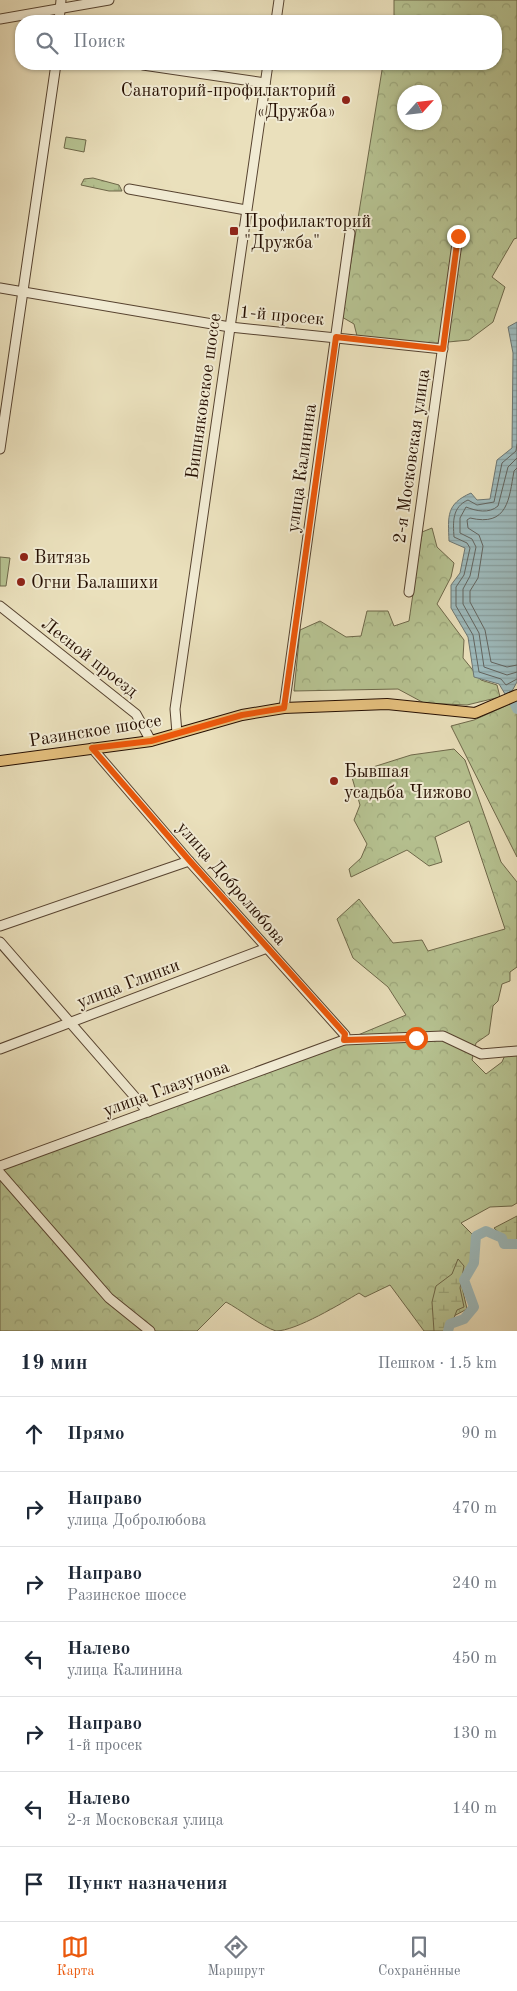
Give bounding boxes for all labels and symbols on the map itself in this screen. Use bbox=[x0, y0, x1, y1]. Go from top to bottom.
place label: Санаторий-профилакторий «Дружба» bbox=[121, 82, 336, 121]
north arrow bbox=[397, 85, 442, 130]
marker: Санаторий-профилакторий «Дружба» bbox=[340, 94, 352, 106]
place label: Профилакторий "Дружба" bbox=[244, 213, 371, 252]
marker: Профилакторий "Дружба" bbox=[228, 225, 240, 237]
route end bbox=[447, 225, 470, 248]
street label: 1-й просек bbox=[239, 303, 325, 329]
street label: Вишняковское шоссе bbox=[183, 312, 225, 480]
street label: 2-я Московская улица bbox=[391, 368, 433, 545]
street label: улица Калинина bbox=[284, 402, 320, 534]
place label: Витязь bbox=[34, 549, 90, 567]
marker: Витязь bbox=[18, 551, 30, 563]
place label: Огни Балашихи bbox=[31, 574, 158, 592]
marker: Огни Балашихи bbox=[15, 576, 27, 588]
street label: Лесной проезд bbox=[38, 615, 141, 701]
street label: Разинское шоссе bbox=[27, 712, 163, 750]
place label: Бывшая усадьба Чижово bbox=[344, 763, 472, 802]
marker: Бывшая усадьба Чижово bbox=[328, 775, 340, 787]
street label: улица Добролюбова bbox=[173, 819, 290, 949]
street label: улица Глинки bbox=[75, 956, 182, 1012]
route start bbox=[405, 1027, 428, 1050]
street label: улица Глазунова bbox=[101, 1058, 232, 1120]

